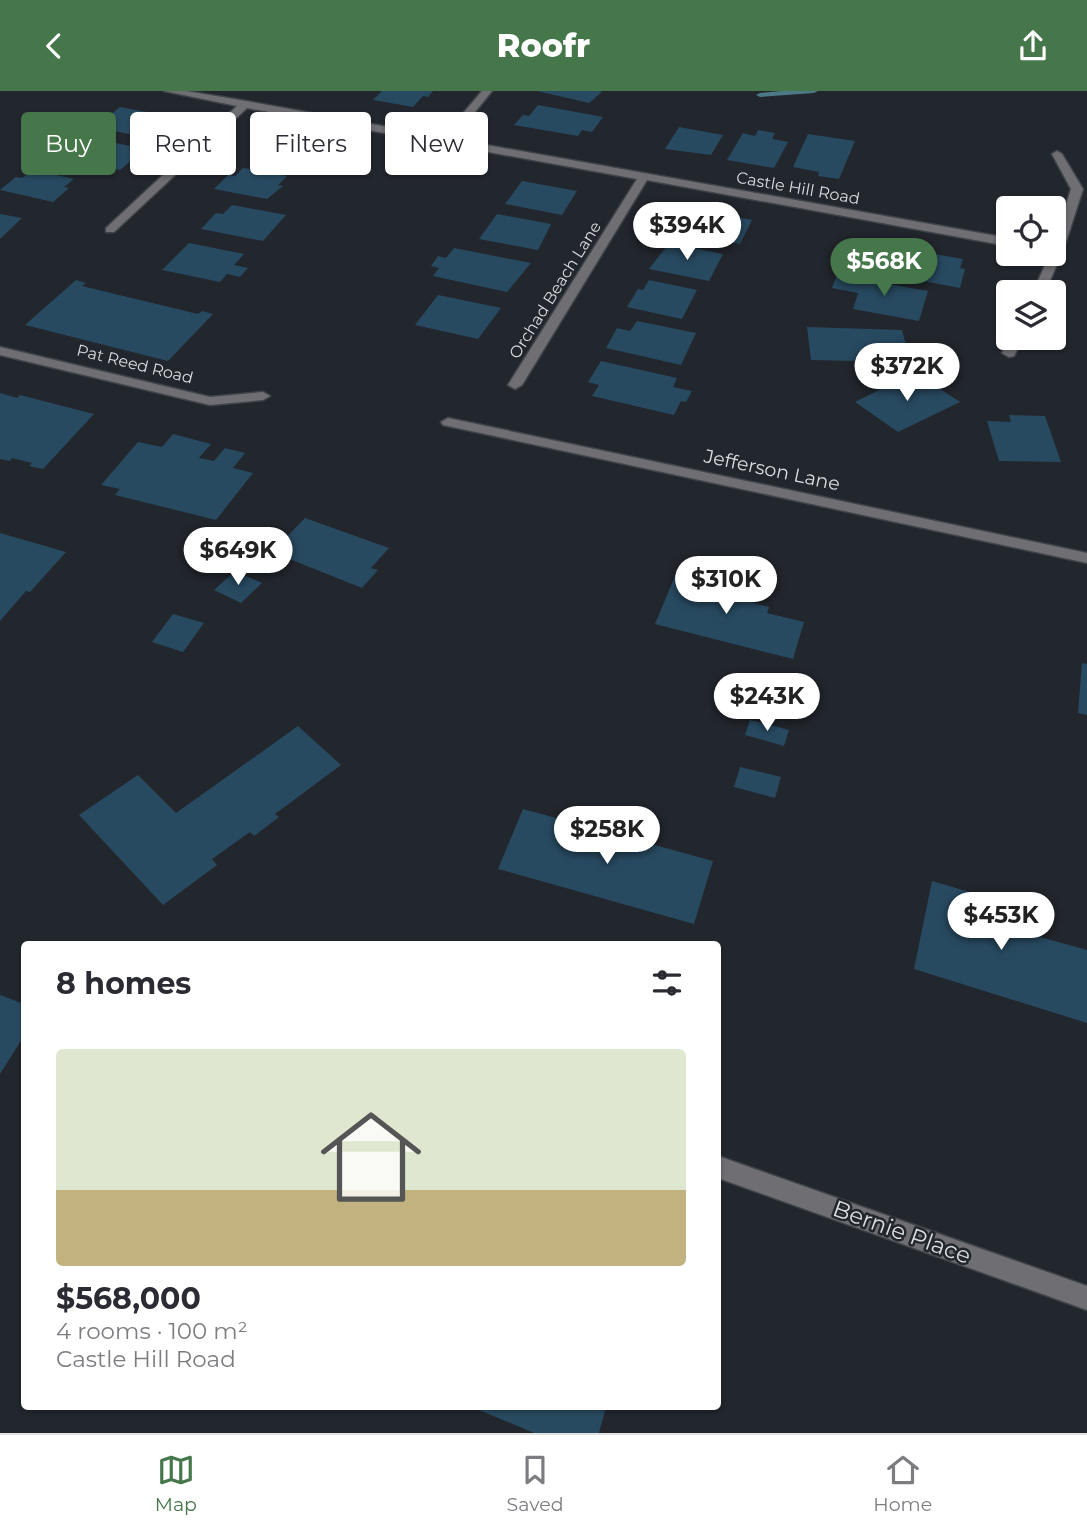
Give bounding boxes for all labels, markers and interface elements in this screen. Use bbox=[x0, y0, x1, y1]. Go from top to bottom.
text: Roofr bbox=[497, 26, 590, 65]
icon: back bbox=[35, 27, 73, 65]
icon: share bbox=[1014, 27, 1052, 65]
chip: Buy bbox=[21, 112, 116, 175]
chip: Rent bbox=[130, 112, 236, 175]
chip: Filters bbox=[250, 112, 371, 175]
chip: New bbox=[385, 112, 488, 175]
street label: Castle Hill Road bbox=[735, 168, 861, 208]
map controls bbox=[996, 196, 1066, 350]
button: locate bbox=[996, 196, 1066, 266]
pin: $394K bbox=[638, 202, 736, 262]
text: $394K bbox=[649, 211, 725, 239]
street label: Orchad Beach Lane bbox=[505, 218, 605, 362]
pin: $568K bbox=[835, 239, 933, 298]
text: $568K bbox=[846, 247, 922, 275]
button: layers bbox=[996, 280, 1066, 350]
street label: Pat Reed Road bbox=[75, 340, 195, 388]
pin: $372K bbox=[858, 343, 956, 403]
text: $372K bbox=[871, 352, 943, 380]
street label: Jefferson Lane bbox=[701, 444, 842, 496]
pin: $649K bbox=[189, 527, 287, 587]
text: $649K bbox=[200, 536, 276, 564]
pin: $310K bbox=[677, 557, 775, 616]
text: $310K bbox=[691, 565, 761, 593]
pin: $243K bbox=[718, 673, 816, 733]
text: $243K bbox=[730, 682, 804, 710]
pin: $258K bbox=[558, 807, 656, 866]
text: $258K bbox=[570, 815, 644, 843]
pin: $453K bbox=[952, 893, 1050, 952]
text: $453K bbox=[964, 901, 1038, 929]
icon: filters bbox=[648, 964, 686, 1002]
text: 8 homes bbox=[56, 965, 191, 1002]
icon: home bbox=[308, 1094, 434, 1220]
street label: Bernie Place bbox=[829, 1194, 975, 1270]
text: $568,000 bbox=[56, 1280, 201, 1317]
text: 4 rooms · 100 m² bbox=[56, 1317, 248, 1345]
text: Castle Hill Road bbox=[56, 1345, 236, 1373]
tab: Map bbox=[155, 1451, 197, 1516]
tab: Saved bbox=[507, 1451, 564, 1516]
tab: Home bbox=[873, 1451, 932, 1516]

